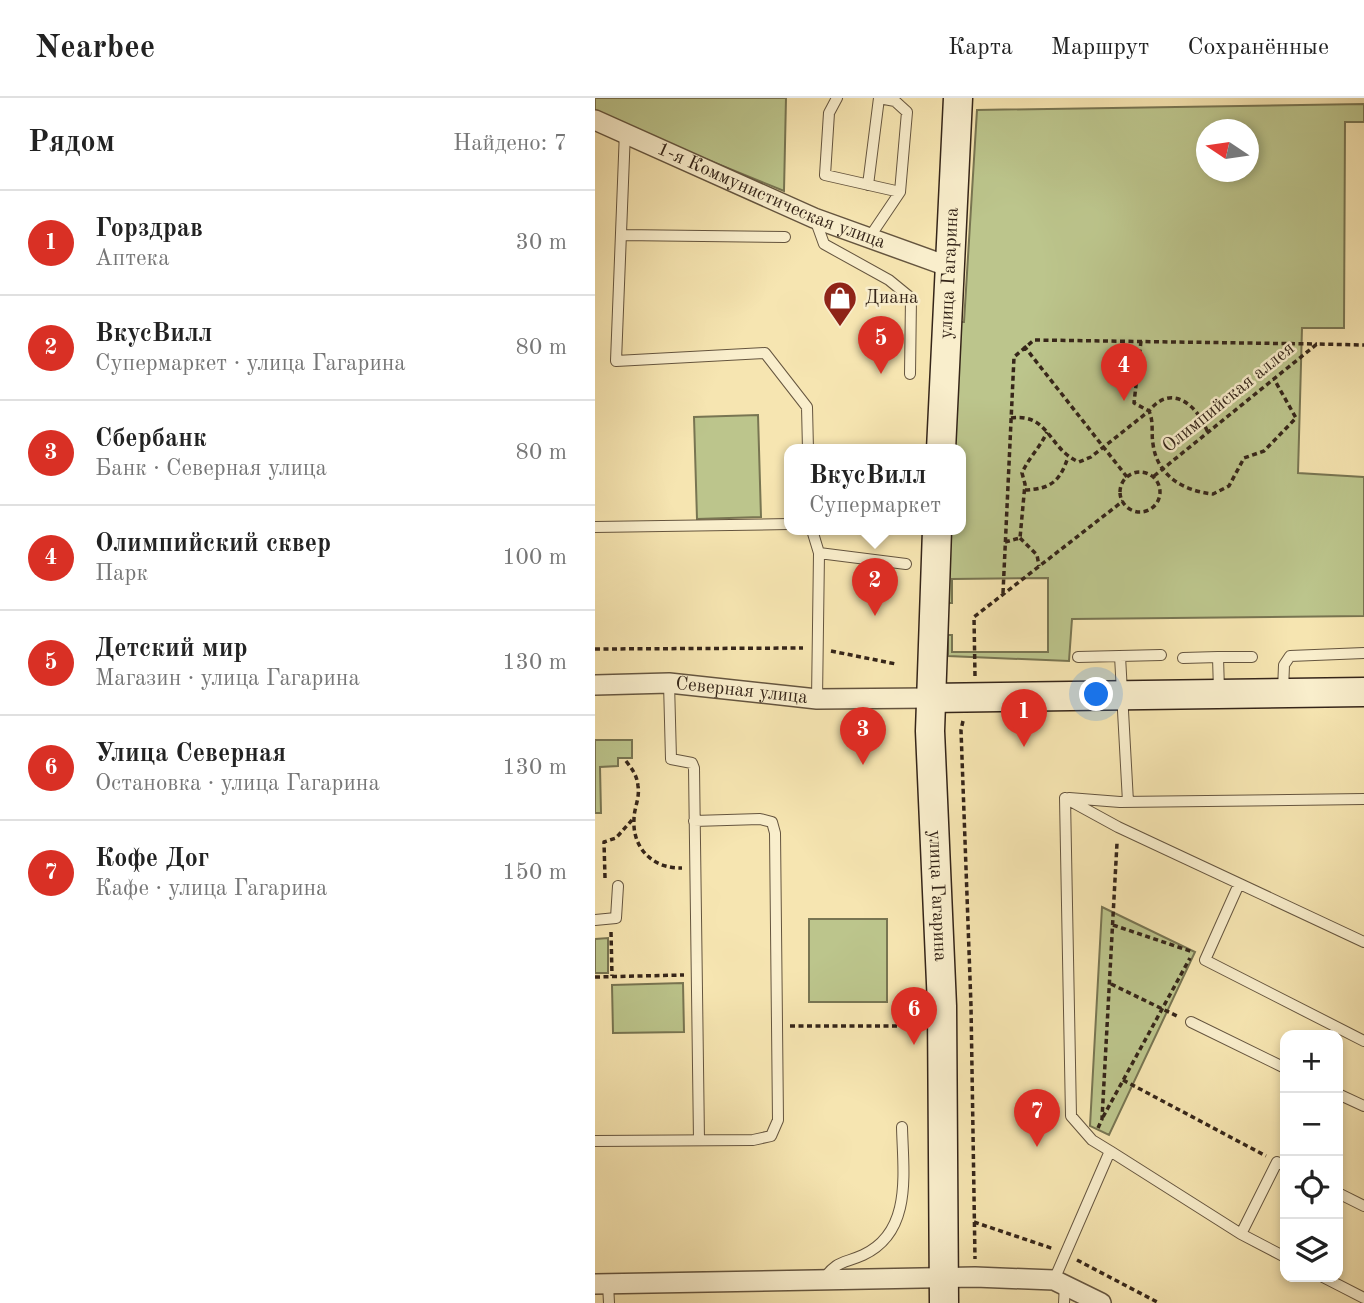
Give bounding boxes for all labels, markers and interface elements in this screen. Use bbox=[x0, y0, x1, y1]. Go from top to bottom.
text: Nearbee bbox=[35, 32, 155, 65]
text: Карта bbox=[948, 36, 1013, 60]
text: Маршрут bbox=[1051, 36, 1149, 60]
text: Сохранённые bbox=[1187, 36, 1329, 60]
north arrow bbox=[1196, 119, 1259, 182]
text: Рядом bbox=[28, 128, 115, 158]
text: Найдено: 7 bbox=[453, 132, 567, 155]
street label: 1-я Коммунистическая улица bbox=[654, 139, 888, 253]
street label: улица Гагарина bbox=[937, 206, 962, 339]
text: Горздрав bbox=[95, 216, 203, 242]
text: 1 bbox=[44, 231, 58, 254]
text: 30 m bbox=[516, 231, 567, 254]
text: Аптека bbox=[95, 247, 170, 270]
shop icon: Диана bbox=[821, 279, 859, 328]
place label: Диана bbox=[865, 289, 919, 308]
pin: 5 bbox=[858, 316, 904, 374]
text: ВкусВилл bbox=[95, 321, 212, 347]
text: 2 bbox=[44, 336, 58, 359]
text: 80 m bbox=[516, 336, 567, 359]
street label: Олимпийская аллея bbox=[1159, 339, 1299, 457]
pin: 4 bbox=[1101, 343, 1147, 401]
text: Супермаркет · улица Гагарина bbox=[95, 352, 406, 375]
text: Сбербанк bbox=[95, 426, 207, 452]
text: 3 bbox=[44, 441, 58, 464]
text: 80 m bbox=[516, 441, 567, 464]
popup bbox=[784, 444, 966, 535]
text: Банк · Северная улица bbox=[95, 457, 327, 480]
text: ВкусВилл bbox=[809, 463, 926, 489]
text: Супермаркет bbox=[809, 494, 941, 517]
text: Олимпийский сквер bbox=[95, 531, 331, 557]
text: 4 bbox=[44, 546, 58, 569]
text: 100 m bbox=[502, 546, 567, 569]
pin: 2 bbox=[852, 558, 898, 616]
text: Парк bbox=[95, 562, 148, 585]
text: Детский мир bbox=[95, 636, 248, 662]
text: 5 bbox=[44, 651, 58, 674]
text: 130 m bbox=[502, 651, 567, 674]
text: Магазин · улица Гагарина bbox=[95, 667, 360, 690]
street label: Северная улица bbox=[674, 674, 809, 707]
your location bbox=[1079, 677, 1113, 711]
pin: 1 bbox=[1001, 689, 1047, 747]
pin: 3 bbox=[840, 707, 886, 765]
text: Улица Северная bbox=[95, 741, 286, 767]
text: 6 bbox=[44, 756, 58, 779]
text: 130 m bbox=[502, 756, 567, 779]
text: Остановка · улица Гагарина bbox=[95, 772, 380, 795]
street label: улица Гагарина bbox=[925, 830, 950, 962]
text: Кофе Дог bbox=[95, 846, 209, 872]
text: 7 bbox=[44, 861, 58, 884]
text: 150 m bbox=[502, 861, 567, 884]
text: Кафе · улица Гагарина bbox=[95, 877, 327, 900]
pin: 6 bbox=[891, 987, 937, 1045]
map controls bbox=[1280, 1030, 1343, 1282]
button: + bbox=[1280, 1030, 1343, 1093]
pin: 7 bbox=[1014, 1089, 1060, 1147]
button: − bbox=[1280, 1093, 1343, 1156]
button: locate bbox=[1280, 1156, 1343, 1219]
button: layers bbox=[1280, 1219, 1343, 1282]

